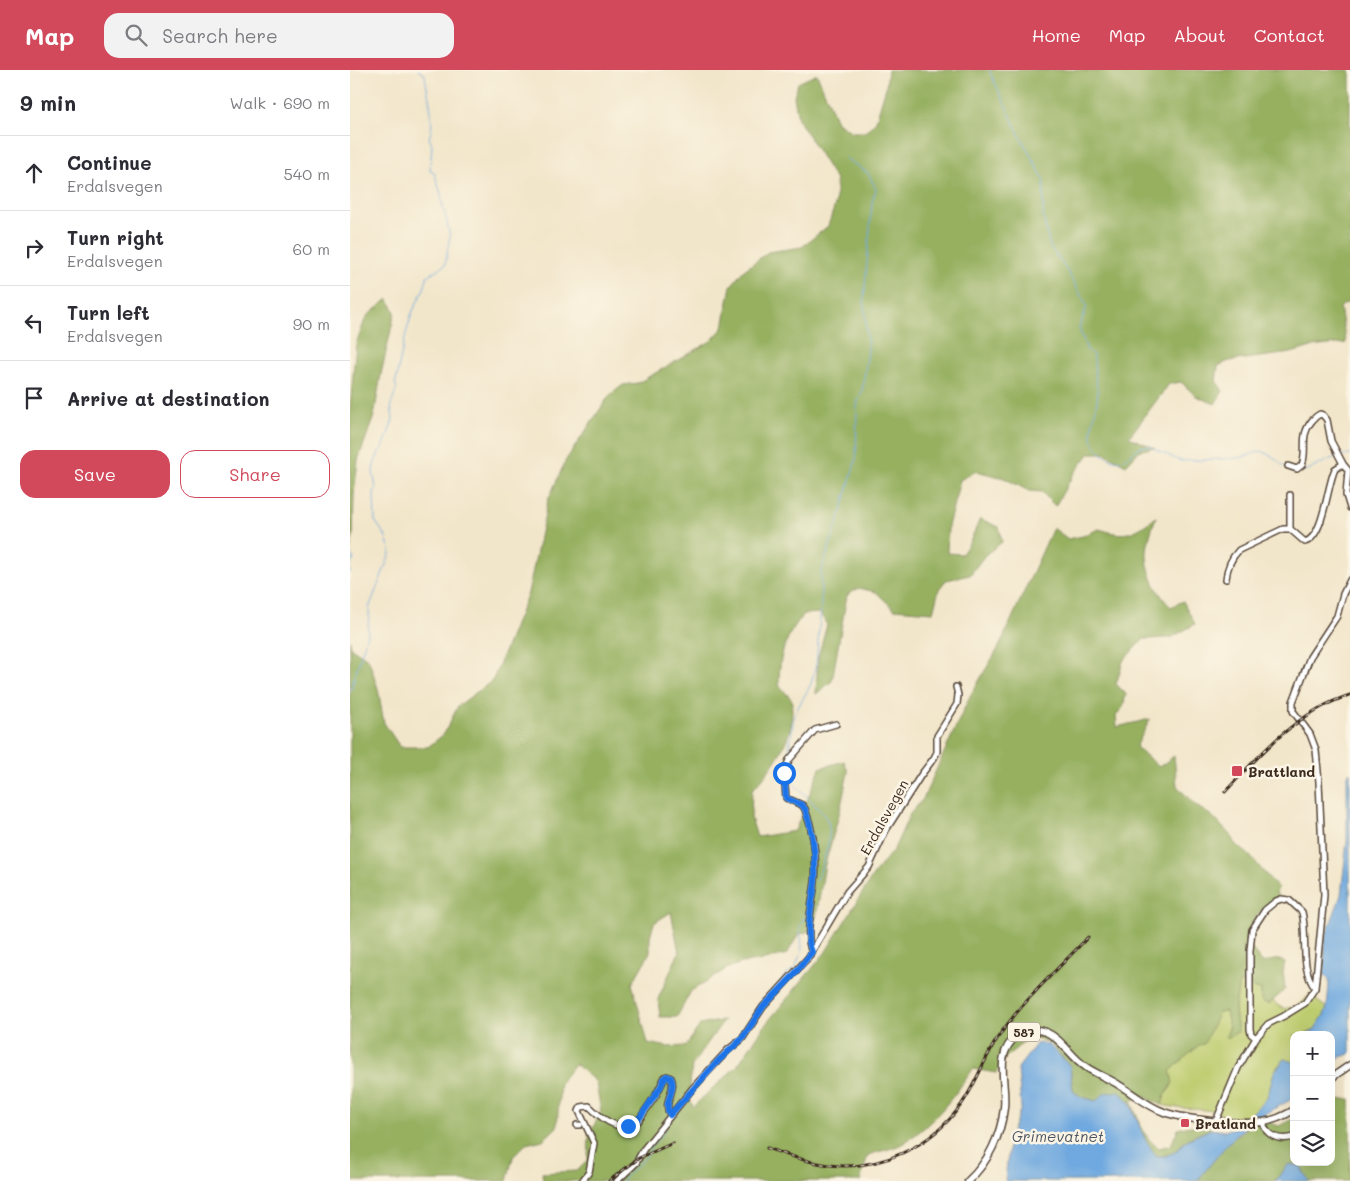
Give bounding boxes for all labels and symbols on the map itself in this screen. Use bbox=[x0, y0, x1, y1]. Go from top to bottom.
route start bbox=[773, 762, 796, 785]
place label: Brattland bbox=[1248, 762, 1315, 781]
marker: Brattland bbox=[1230, 764, 1244, 778]
street label: Erdalsvegen bbox=[855, 776, 913, 858]
road number: 587 bbox=[1008, 1022, 1040, 1042]
place label: Bratland bbox=[1195, 1114, 1256, 1133]
route end bbox=[617, 1115, 640, 1138]
marker: Bratland bbox=[1179, 1117, 1191, 1129]
water label: Grimevatnet bbox=[1012, 1126, 1104, 1146]

